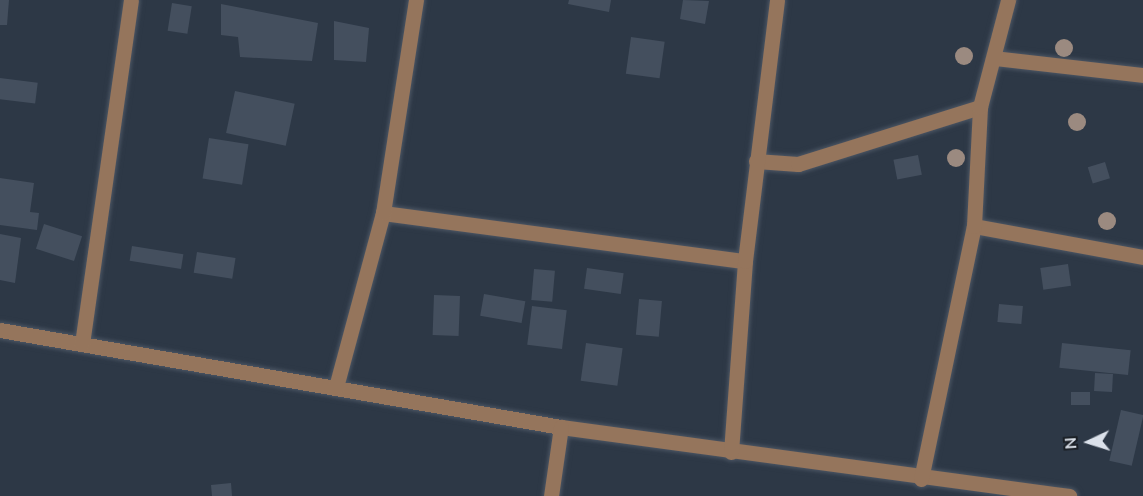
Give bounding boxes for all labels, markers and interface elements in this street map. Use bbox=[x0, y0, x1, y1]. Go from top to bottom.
north arrow bbox=[1059, 412, 1119, 472]
text: N bbox=[1060, 437, 1082, 450]

